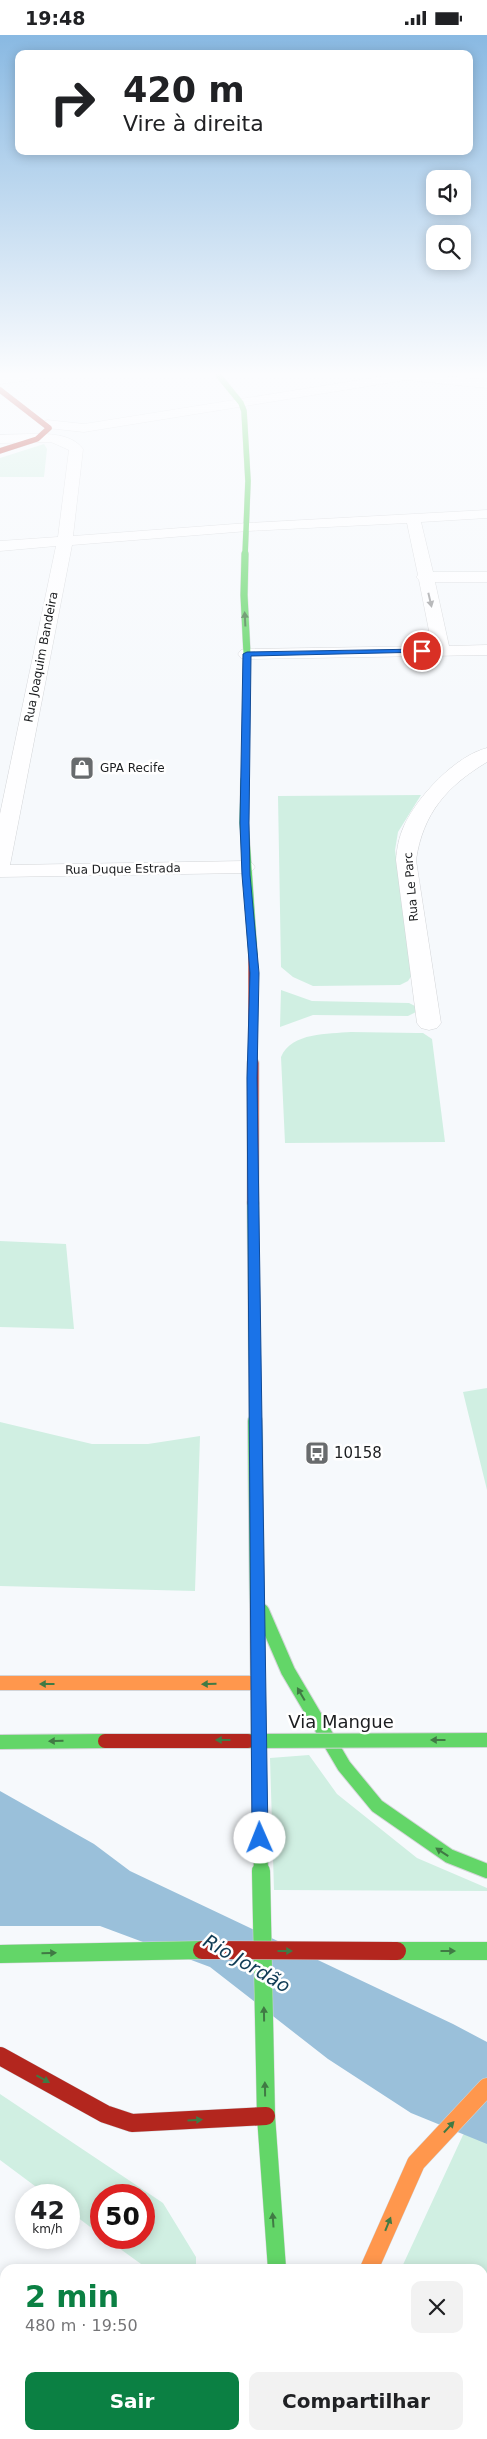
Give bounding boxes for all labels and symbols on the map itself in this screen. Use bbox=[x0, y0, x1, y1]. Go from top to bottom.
street label: Rua Joaquim Bandeira bbox=[21, 591, 61, 723]
one-way arrow bbox=[426, 593, 434, 608]
one-way arrow bbox=[241, 611, 249, 627]
pin bbox=[401, 630, 443, 672]
shop icon: GPA Recife bbox=[69, 755, 95, 781]
place label: GPA Recife bbox=[100, 761, 165, 775]
street label: Rua Le Parc bbox=[401, 852, 421, 922]
street label: Rua Duque Estrada bbox=[65, 861, 181, 877]
bus stop icon: 10158 bbox=[304, 1440, 330, 1466]
place label: 10158 bbox=[334, 1444, 382, 1462]
one-way arrow bbox=[39, 1680, 55, 1688]
one-way arrow bbox=[201, 1680, 217, 1688]
one-way arrow bbox=[297, 1688, 306, 1701]
street label: Via Mangue bbox=[288, 1711, 394, 1732]
one-way arrow bbox=[215, 1736, 231, 1744]
one-way arrow bbox=[430, 1736, 446, 1744]
one-way arrow bbox=[48, 1737, 64, 1745]
position arrow bbox=[233, 1811, 285, 1863]
one-way arrow bbox=[436, 1847, 449, 1856]
water label: Rio Jordão bbox=[200, 1929, 294, 1997]
one-way arrow bbox=[278, 1947, 294, 1955]
one-way arrow bbox=[440, 1947, 456, 1955]
one-way arrow bbox=[41, 1949, 57, 1957]
one-way arrow bbox=[260, 2006, 268, 2022]
one-way arrow bbox=[36, 2075, 49, 2084]
one-way arrow bbox=[261, 2081, 269, 2097]
one-way arrow bbox=[187, 2116, 203, 2124]
one-way arrow bbox=[443, 2122, 455, 2134]
speed limit sign: 50 bbox=[90, 2184, 155, 2249]
one-way arrow bbox=[269, 2212, 277, 2228]
one-way arrow bbox=[384, 2217, 392, 2231]

